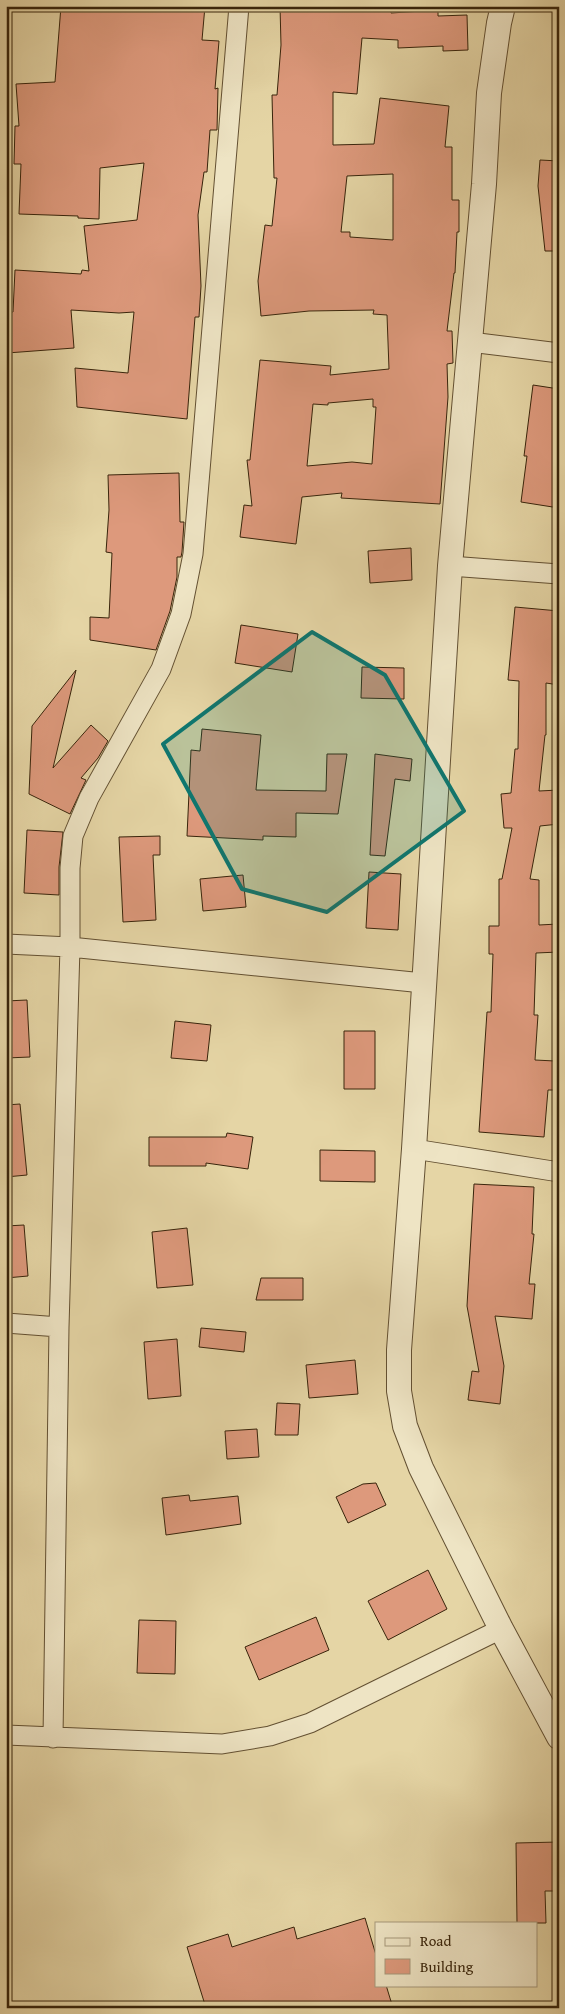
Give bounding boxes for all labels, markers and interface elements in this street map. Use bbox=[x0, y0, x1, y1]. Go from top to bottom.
legend bbox=[375, 1922, 538, 1986]
text: Road bbox=[420, 1930, 451, 1951]
text: Building bbox=[420, 1956, 474, 1977]

